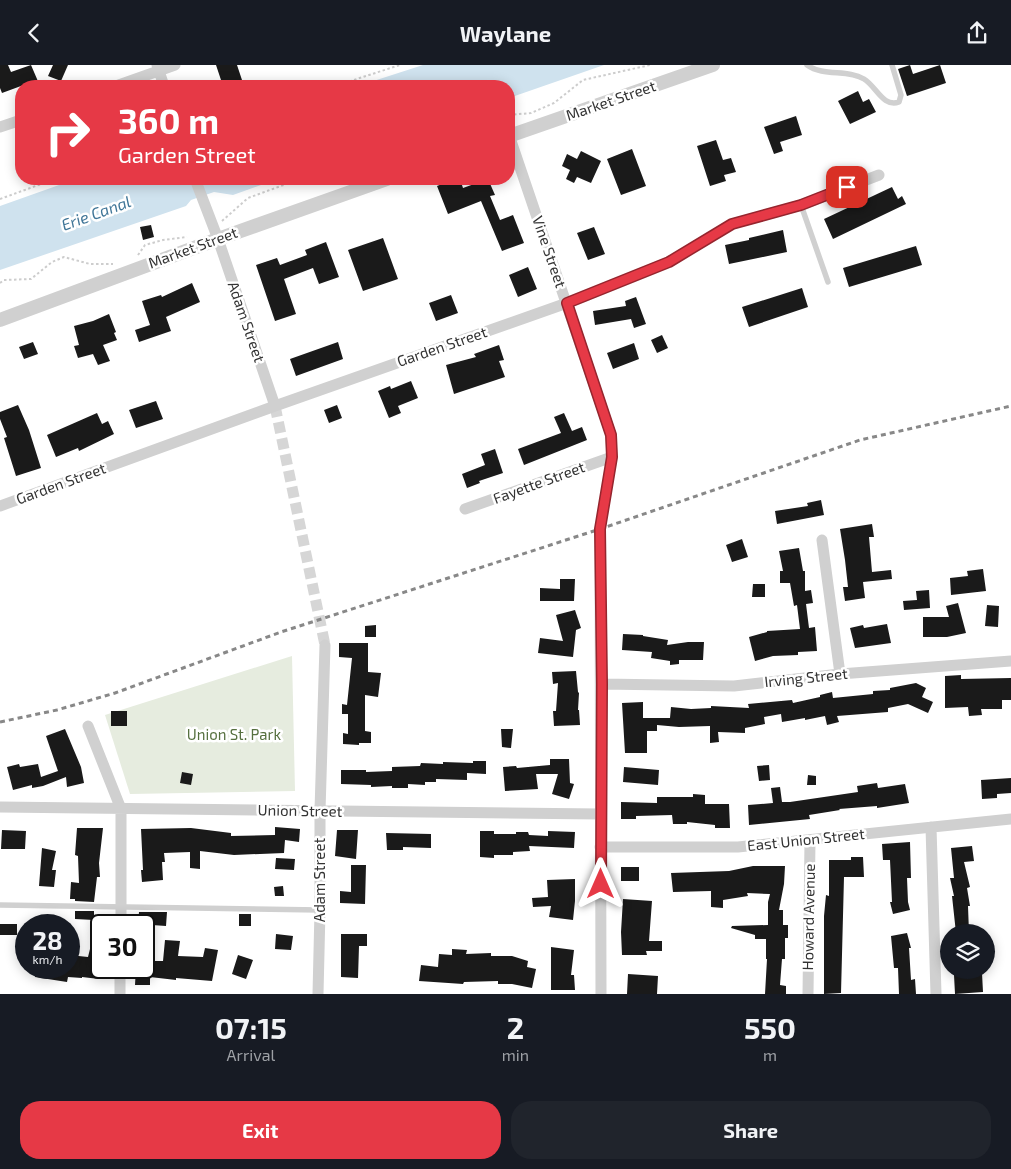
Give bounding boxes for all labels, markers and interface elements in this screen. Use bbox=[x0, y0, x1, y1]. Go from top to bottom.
icon: back bbox=[20, 19, 48, 47]
icon: share bbox=[963, 19, 991, 47]
text: Waylane bbox=[460, 20, 551, 46]
street label: Market Street bbox=[563, 76, 658, 124]
text: 360 m bbox=[118, 99, 219, 141]
icon: right bbox=[35, 100, 100, 165]
text: Garden Street bbox=[118, 141, 256, 167]
pin bbox=[826, 166, 868, 208]
icon: arrive bbox=[833, 173, 861, 201]
water label: Erie Canal bbox=[58, 191, 133, 234]
street label: Vine Street bbox=[529, 213, 571, 290]
street label: Market Street bbox=[146, 222, 240, 272]
street label: Adam Street bbox=[225, 279, 269, 365]
street label: Garden Street bbox=[394, 322, 489, 370]
street label: Fayette Street bbox=[490, 457, 587, 507]
street label: Garden Street bbox=[13, 458, 108, 508]
street label: Irving Street bbox=[763, 664, 849, 690]
park label: Union St. Park bbox=[187, 725, 282, 743]
street label: Union Street bbox=[258, 800, 343, 820]
street label: East Union Street bbox=[746, 824, 866, 854]
street label: Adam Street bbox=[310, 838, 328, 922]
position arrow bbox=[574, 857, 626, 909]
street label: Howard Avenue bbox=[798, 863, 818, 971]
speed limit sign: 30 bbox=[90, 914, 155, 979]
map controls bbox=[940, 924, 995, 979]
button: layers bbox=[940, 924, 995, 979]
text: 28 bbox=[32, 925, 63, 955]
text: km/h bbox=[33, 952, 62, 966]
text: 07:15 bbox=[215, 1009, 287, 1045]
text: 2 bbox=[507, 1009, 524, 1045]
text: 550 bbox=[744, 1009, 796, 1045]
text: Arrival bbox=[227, 1045, 275, 1064]
text: min bbox=[502, 1045, 529, 1064]
text: m bbox=[763, 1045, 777, 1064]
button: Exit bbox=[20, 1101, 501, 1159]
button: Share bbox=[511, 1101, 991, 1159]

